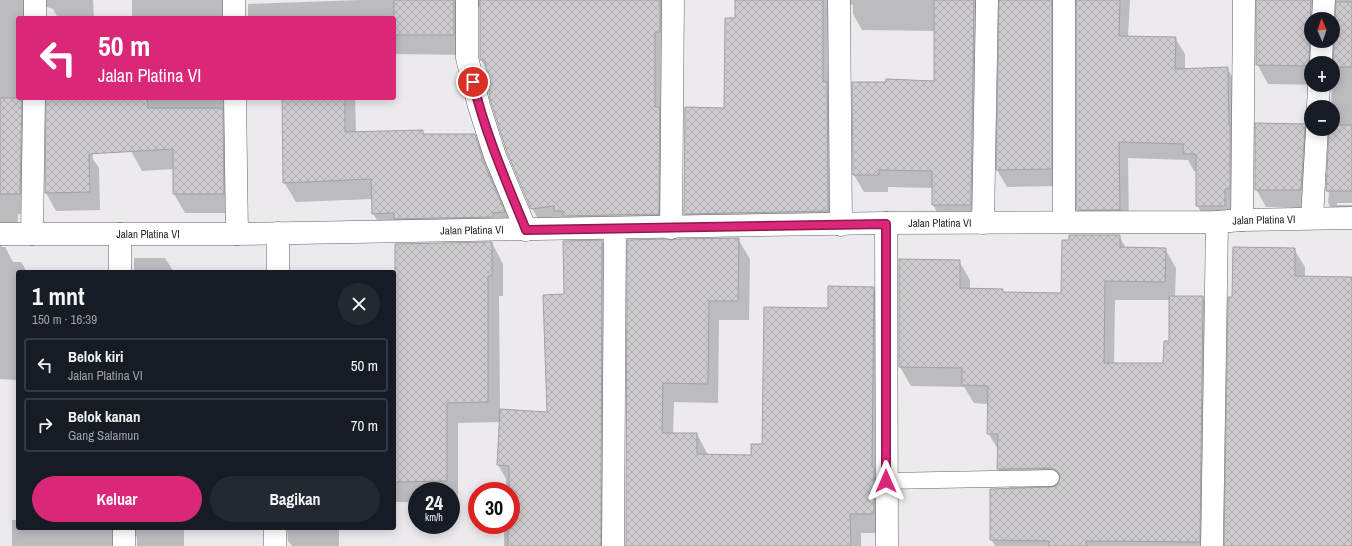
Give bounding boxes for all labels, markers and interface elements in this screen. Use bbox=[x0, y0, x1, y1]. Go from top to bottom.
north arrow bbox=[1304, 12, 1340, 48]
map controls bbox=[1304, 12, 1340, 136]
text: 50 m bbox=[98, 27, 150, 65]
icon: left bbox=[32, 32, 84, 84]
button: + bbox=[1304, 56, 1340, 92]
text: Jalan Platina VI bbox=[98, 63, 201, 88]
pin bbox=[456, 65, 490, 99]
icon: arrive bbox=[462, 71, 484, 93]
button: − bbox=[1304, 100, 1340, 136]
street label: Jalan Platina VI bbox=[1232, 212, 1296, 228]
street label: Jalan Platina VI bbox=[908, 216, 972, 230]
street label: Jalan Platina VI bbox=[440, 222, 504, 238]
street label: Jalan Platina VI bbox=[116, 227, 180, 241]
text: 1 mnt bbox=[32, 280, 85, 312]
button: close bbox=[338, 283, 380, 325]
text: 150 m · 16:39 bbox=[32, 311, 97, 328]
text: Belok kiri bbox=[68, 346, 123, 367]
icon: left bbox=[34, 354, 56, 376]
text: 50 m bbox=[351, 355, 378, 376]
text: Jalan Platina VI bbox=[68, 367, 143, 384]
text: Belok kanan bbox=[68, 406, 140, 427]
icon: right bbox=[34, 414, 56, 436]
text: 70 m bbox=[351, 415, 378, 436]
text: Gang Salamun bbox=[68, 427, 139, 444]
position arrow bbox=[865, 460, 907, 502]
button: Keluar bbox=[32, 476, 202, 522]
button: Bagikan bbox=[210, 476, 380, 522]
speed limit sign: 30 bbox=[468, 482, 520, 534]
text: 24 bbox=[425, 489, 443, 516]
text: km/h bbox=[425, 511, 443, 524]

